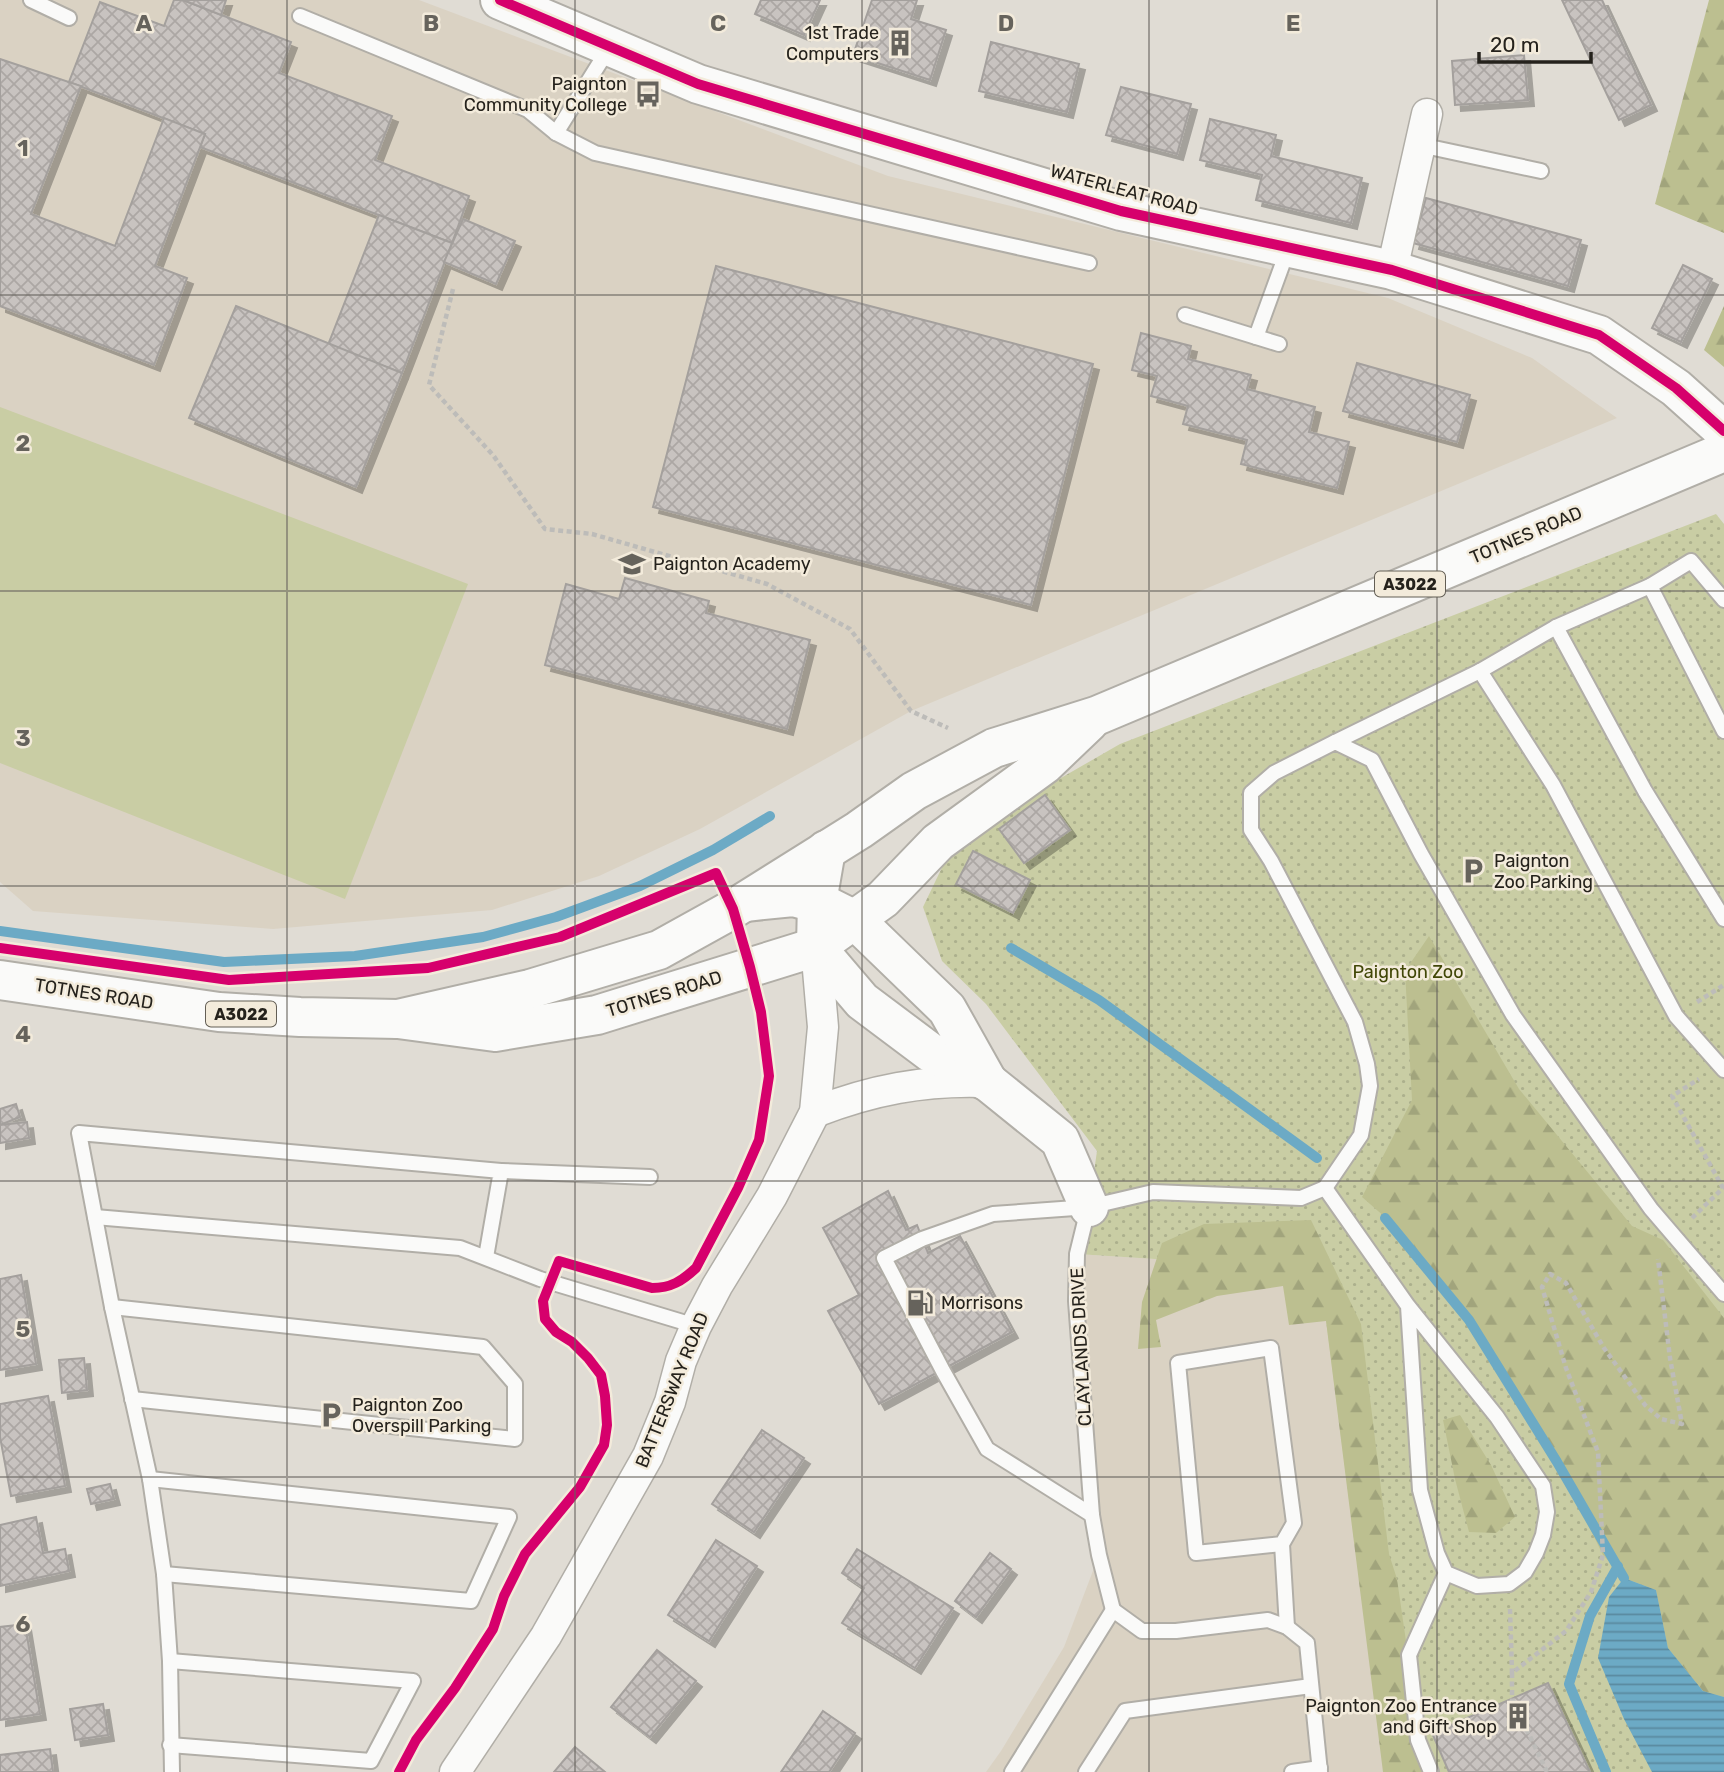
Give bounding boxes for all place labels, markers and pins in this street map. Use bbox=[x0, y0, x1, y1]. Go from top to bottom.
place label: 1st Trade Computers bbox=[786, 22, 879, 65]
building icon: 1st Trade Computers bbox=[885, 28, 915, 58]
place label: Paignton Community College bbox=[464, 73, 627, 116]
bus stop icon: Paignton Community College bbox=[633, 79, 663, 109]
school or university icon: Paignton Academy bbox=[617, 549, 647, 579]
place label: Paignton Academy bbox=[653, 553, 811, 575]
place label: Paignton Zoo Parking bbox=[1494, 850, 1593, 893]
parking icon: Paignton Zoo Parking bbox=[1458, 856, 1488, 886]
fuel station icon: Morrisons bbox=[905, 1288, 935, 1318]
place label: Morrisons bbox=[941, 1292, 1023, 1314]
place label: Paignton Zoo Overspill Parking bbox=[352, 1394, 492, 1437]
parking icon: Paignton Zoo Overspill Parking bbox=[316, 1400, 346, 1430]
place label: Paignton Zoo Entrance and Gift Shop bbox=[1305, 1695, 1497, 1738]
building icon: Paignton Zoo Entrance and Gift Shop bbox=[1503, 1701, 1533, 1731]

